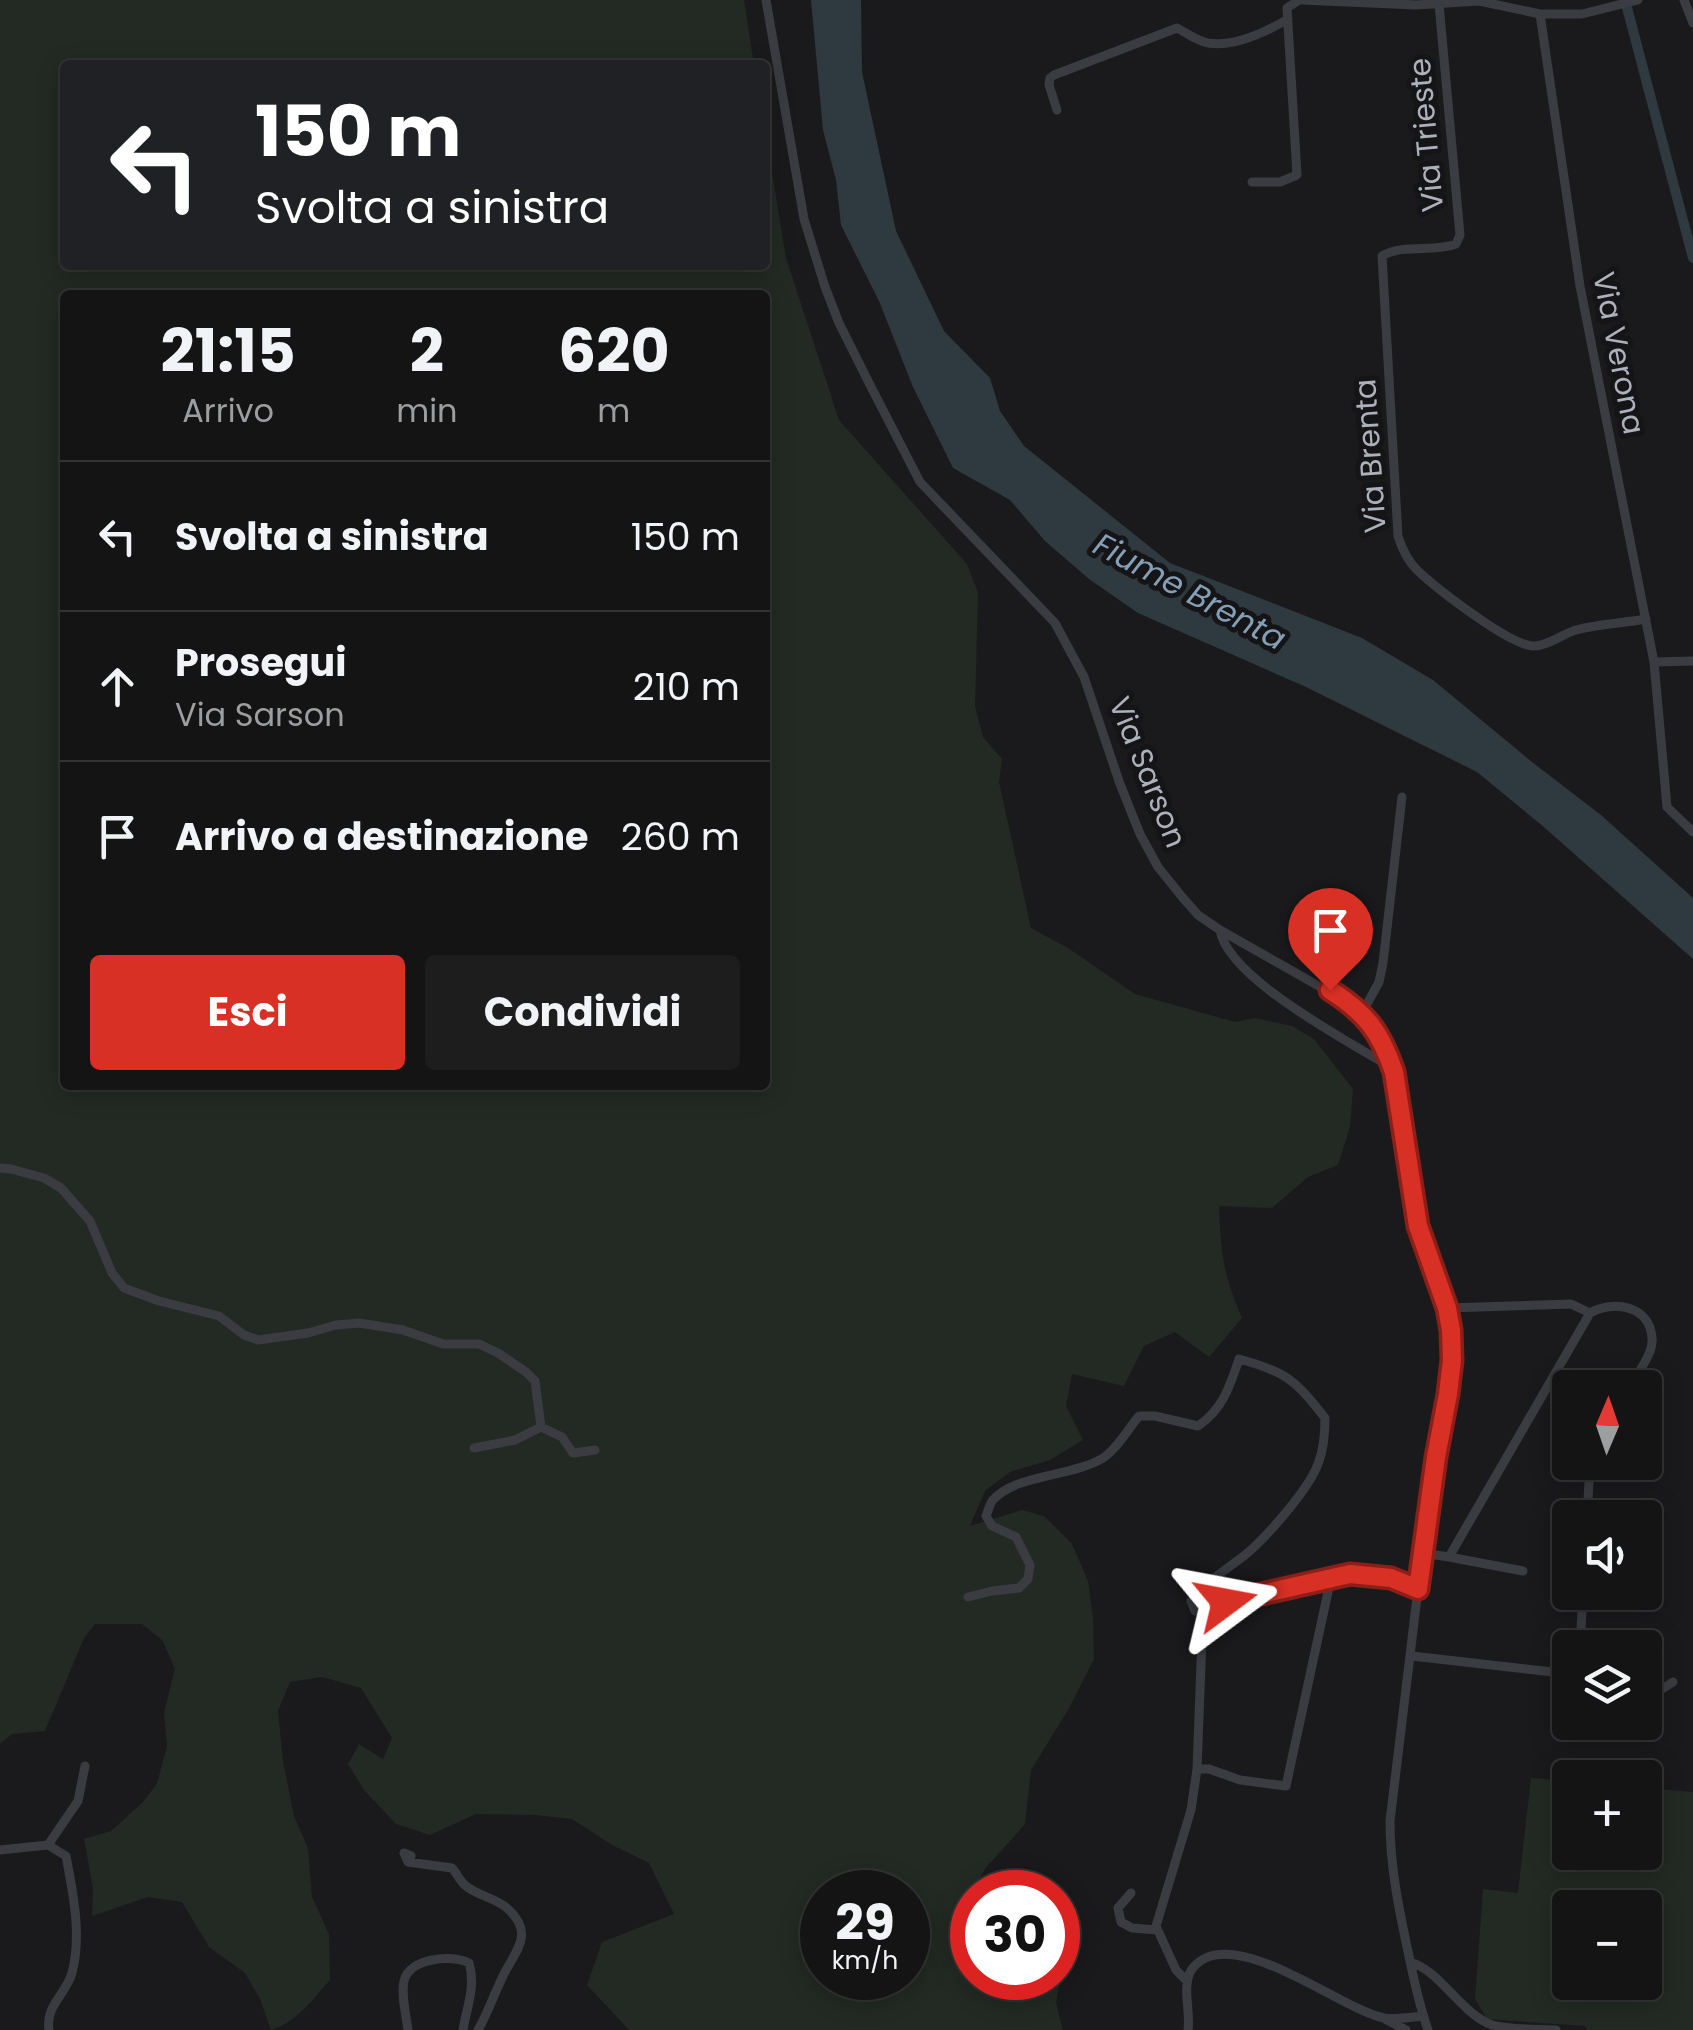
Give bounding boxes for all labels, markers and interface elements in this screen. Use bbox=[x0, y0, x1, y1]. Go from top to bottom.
street label: Via Trieste bbox=[1398, 56, 1454, 214]
text: 150 m bbox=[255, 82, 461, 181]
icon: left bbox=[90, 100, 220, 230]
text: Svolta a sinistra bbox=[255, 176, 609, 239]
street label: Via Verona bbox=[1582, 268, 1656, 438]
text: 21:15 bbox=[160, 309, 296, 393]
text: 2 bbox=[410, 309, 444, 393]
text: 620 bbox=[558, 309, 670, 393]
street label: Via Brenta bbox=[1343, 377, 1397, 535]
text: Arrivo bbox=[182, 388, 274, 433]
text: min bbox=[396, 388, 458, 433]
text: m bbox=[597, 388, 630, 433]
icon: left bbox=[90, 509, 145, 564]
text: Svolta a sinistra bbox=[175, 510, 489, 563]
text: 150 m bbox=[631, 510, 740, 563]
water label: Fiume Brenta bbox=[1086, 521, 1294, 661]
text: Prosegui bbox=[175, 636, 346, 689]
icon: ahead bbox=[90, 659, 145, 714]
text: 210 m bbox=[633, 660, 740, 713]
street label: Via Sarson bbox=[1098, 690, 1198, 854]
text: Via Sarson bbox=[175, 692, 345, 737]
icon: arrive bbox=[90, 809, 145, 864]
text: Arrivo a destinazione bbox=[175, 810, 588, 863]
text: 260 m bbox=[621, 810, 740, 863]
pin bbox=[1288, 888, 1373, 991]
icon: arrive bbox=[1303, 903, 1358, 958]
button: Esci bbox=[90, 955, 405, 1070]
button: Condividi bbox=[425, 955, 740, 1070]
north arrow bbox=[1552, 1370, 1662, 1480]
map controls bbox=[1552, 1370, 1662, 2000]
button: sound bbox=[1552, 1500, 1662, 1610]
position arrow bbox=[1174, 1550, 1278, 1654]
button: layers bbox=[1552, 1630, 1662, 1740]
button: + bbox=[1552, 1760, 1662, 1870]
speed limit sign: 30 bbox=[950, 1870, 1080, 2000]
text: 29 bbox=[835, 1887, 895, 1958]
button: − bbox=[1552, 1890, 1662, 2000]
text: km/h bbox=[832, 1943, 898, 1978]

